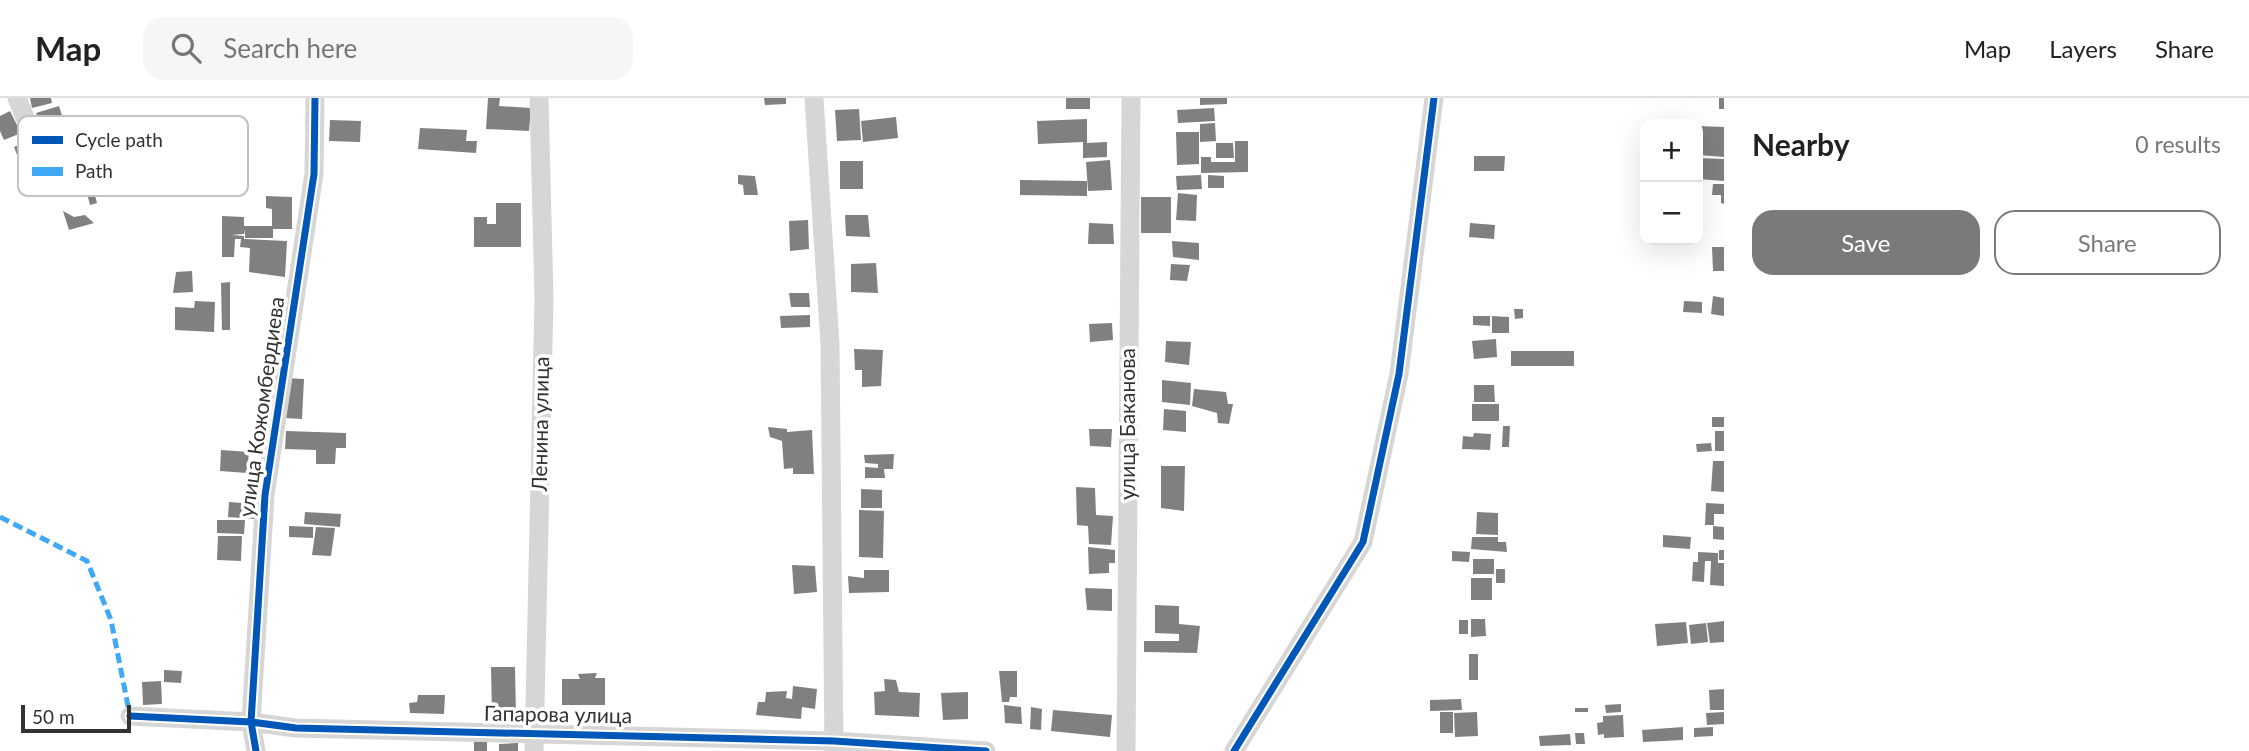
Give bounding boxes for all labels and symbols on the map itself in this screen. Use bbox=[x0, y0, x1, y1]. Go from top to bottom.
legend bbox=[18, 116, 248, 196]
text: Cycle path bbox=[75, 128, 163, 151]
text: Path bbox=[75, 159, 113, 182]
street label: улица Кожомбердиева bbox=[233, 295, 288, 518]
street label: улица Баканова bbox=[1114, 348, 1139, 500]
street label: Ленина улица bbox=[526, 356, 553, 493]
street label: Гапарова улица bbox=[484, 700, 632, 727]
scale bar bbox=[21, 702, 131, 734]

